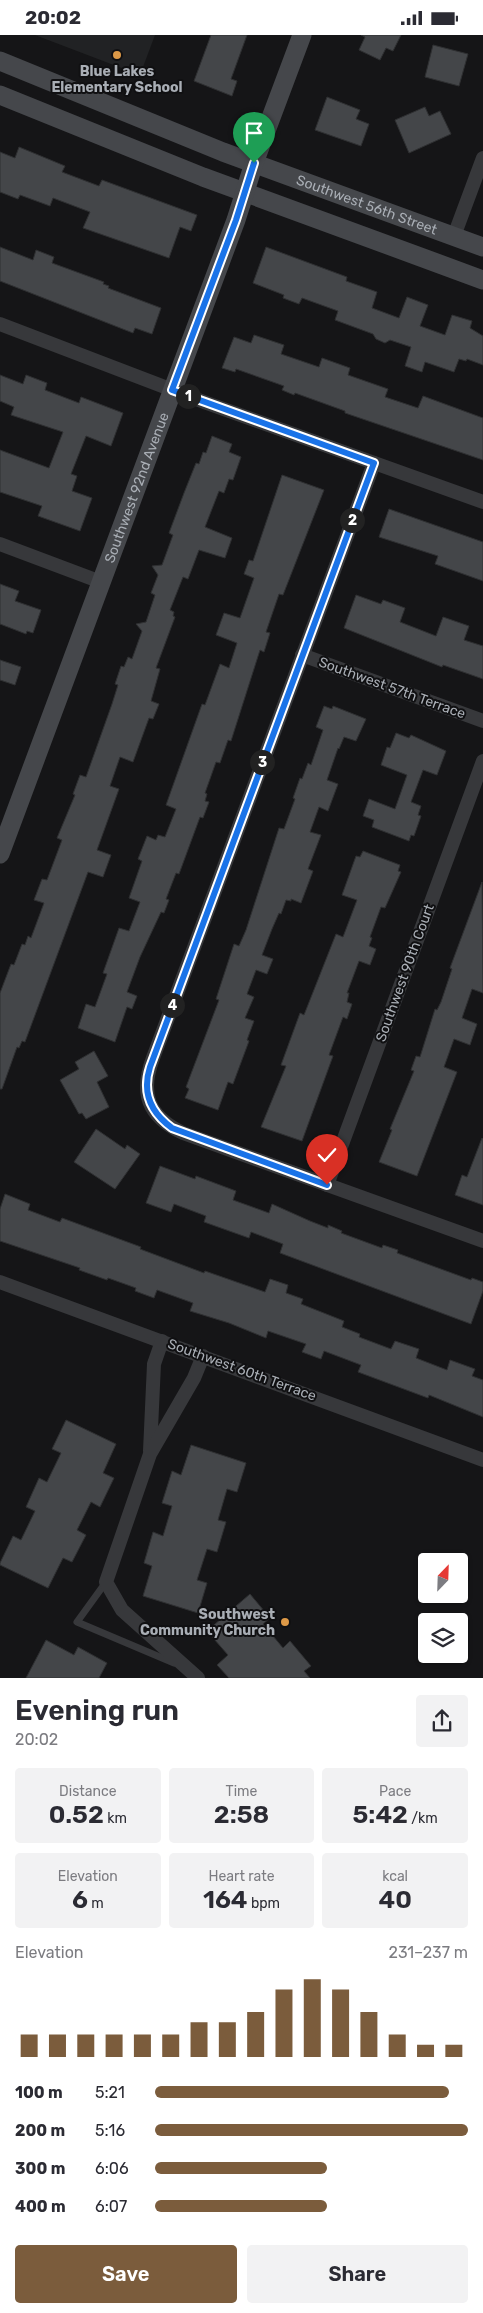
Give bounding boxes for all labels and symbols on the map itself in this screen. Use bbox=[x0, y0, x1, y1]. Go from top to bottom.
marker: Blue Lakes Elementary School bbox=[111, 49, 123, 61]
place label: Blue Lakes Elementary School bbox=[51, 63, 183, 96]
pin bbox=[233, 112, 275, 163]
street label: Southwest 56th Street bbox=[294, 171, 440, 238]
pin: 1 bbox=[176, 383, 200, 409]
street label: Southwest 92nd Avenue bbox=[101, 410, 172, 565]
pin: 2 bbox=[340, 507, 364, 533]
street label: Southwest 57th Terrace bbox=[316, 654, 468, 723]
pin: 3 bbox=[250, 749, 274, 775]
street label: Southwest 90th Court bbox=[372, 901, 438, 1044]
pin: 4 bbox=[160, 993, 184, 1017]
pin bbox=[306, 1134, 348, 1185]
street label: Southwest 60th Terrace bbox=[165, 1335, 319, 1405]
north arrow bbox=[418, 1553, 468, 1603]
place label: Southwest Community Church bbox=[140, 1606, 275, 1639]
marker: Southwest Community Church bbox=[279, 1616, 291, 1628]

